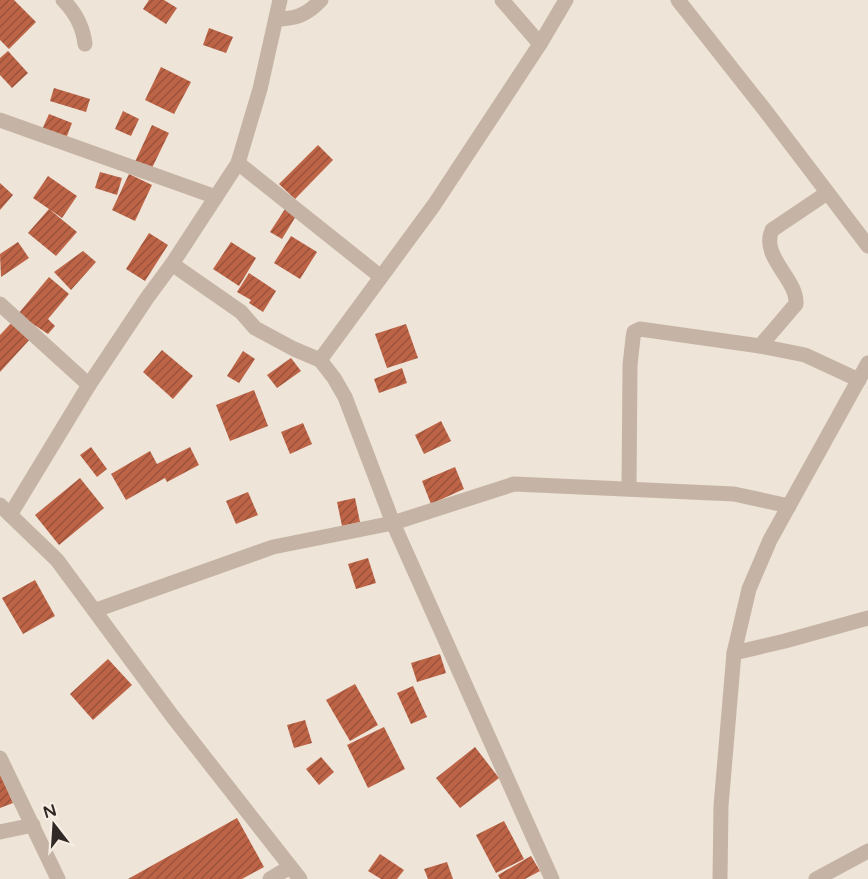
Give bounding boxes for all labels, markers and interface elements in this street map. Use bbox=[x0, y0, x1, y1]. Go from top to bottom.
north arrow bbox=[24, 795, 84, 855]
text: N bbox=[41, 800, 59, 823]

